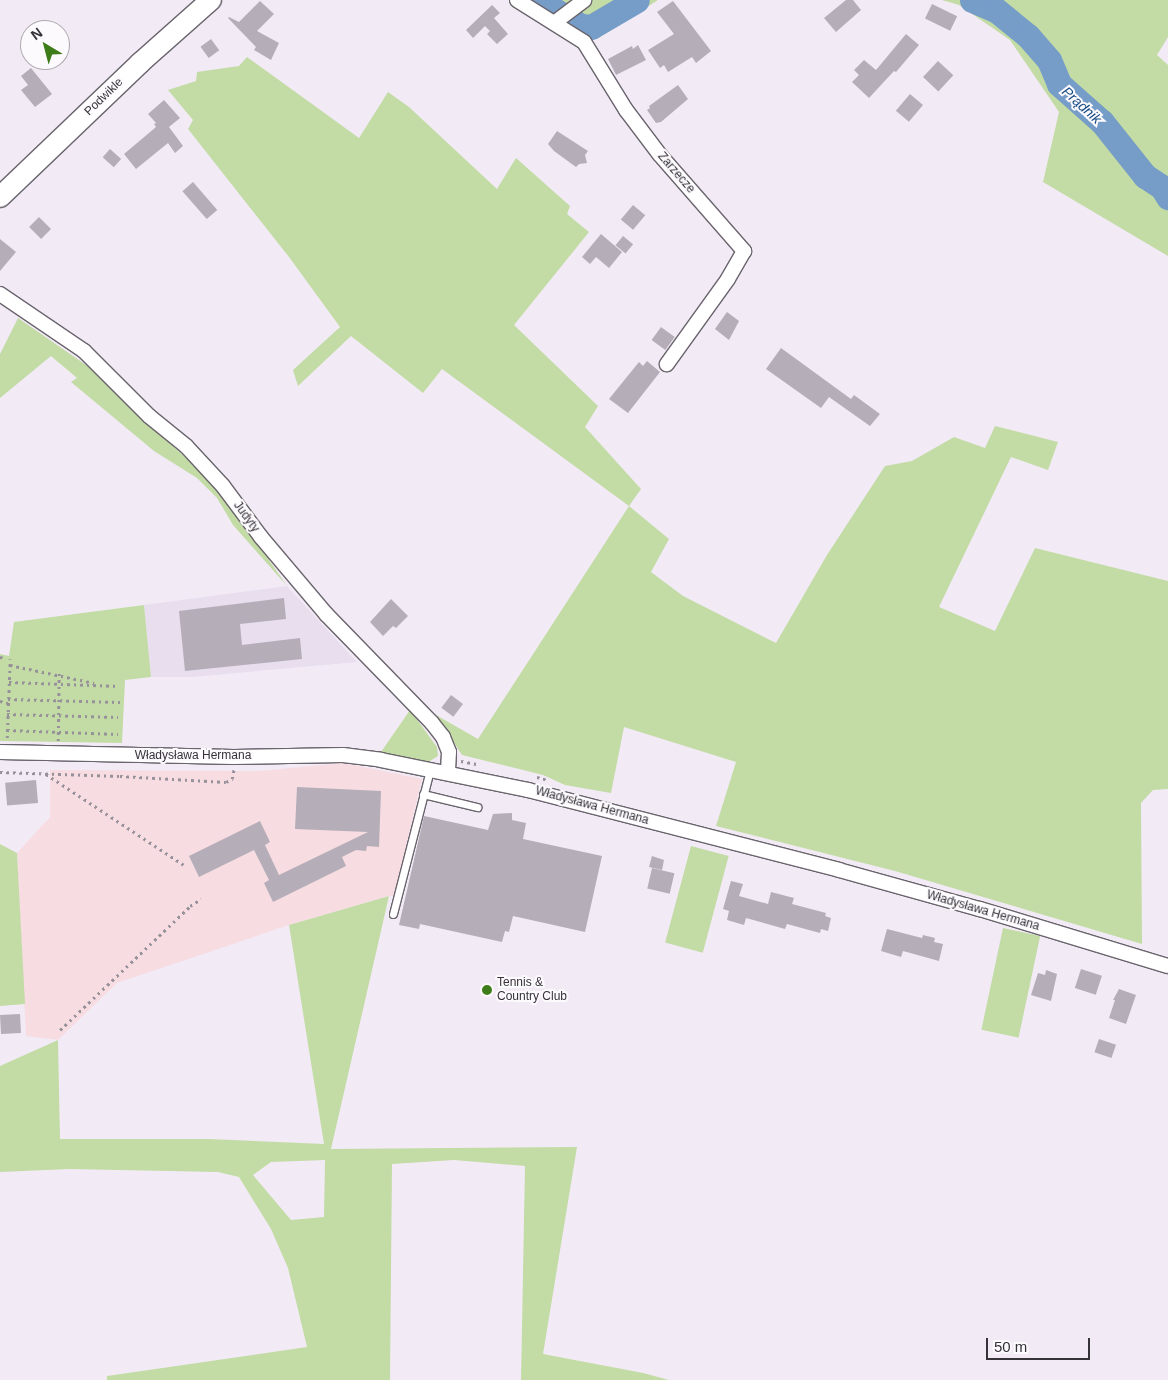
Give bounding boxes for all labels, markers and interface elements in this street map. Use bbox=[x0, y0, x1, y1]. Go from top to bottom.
north arrow bbox=[20, 20, 70, 70]
text: N bbox=[28, 24, 45, 43]
street label: Podwikle bbox=[82, 75, 126, 119]
water label: Prądnik bbox=[1059, 83, 1105, 127]
street label: Zarzecze bbox=[654, 150, 698, 196]
street label: Judyty bbox=[230, 499, 262, 535]
street label: Władysława Hermana bbox=[135, 749, 251, 763]
street label: Władysława Hermana bbox=[534, 784, 650, 828]
street label: Władysława Hermana bbox=[925, 888, 1041, 934]
place label: Tennis & Country Club bbox=[497, 976, 567, 1004]
marker: Tennis & Country Club bbox=[481, 984, 493, 996]
scale bar bbox=[988, 1328, 1092, 1360]
text: 50 m bbox=[994, 1338, 1027, 1355]

